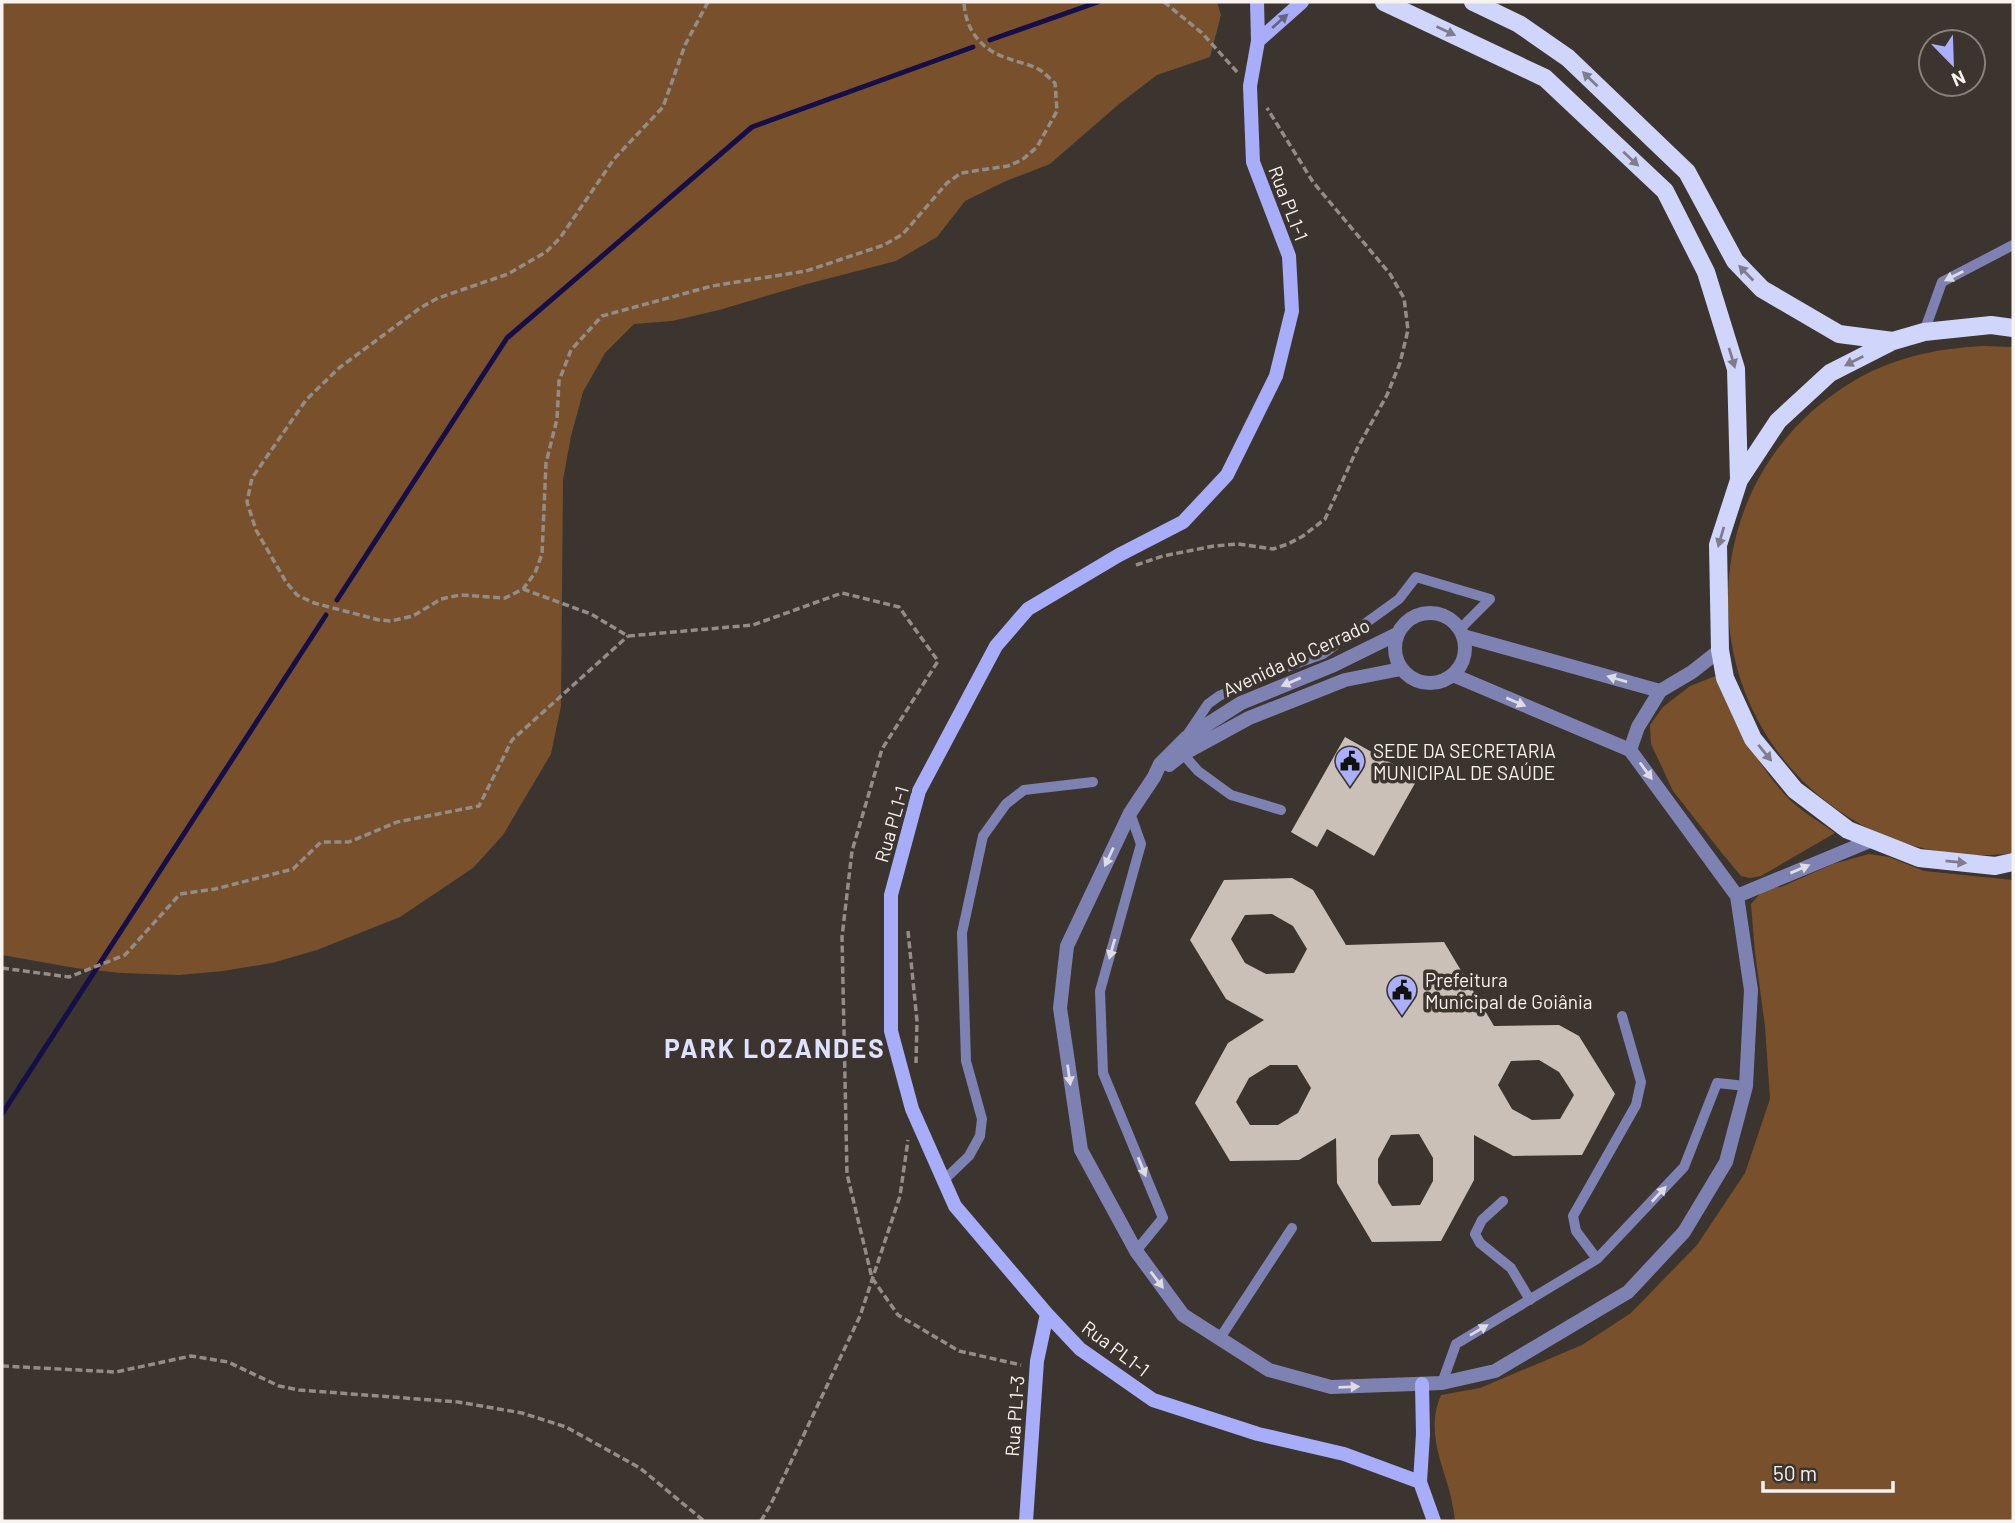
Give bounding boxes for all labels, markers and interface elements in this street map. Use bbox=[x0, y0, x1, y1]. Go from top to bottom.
one-way arrow bbox=[1271, 13, 1289, 29]
one-way arrow bbox=[1436, 25, 1456, 37]
north arrow bbox=[1917, 28, 1987, 98]
text: N bbox=[1949, 66, 1969, 92]
one-way arrow bbox=[1582, 72, 1599, 88]
one-way arrow bbox=[1622, 151, 1640, 167]
street label: Rua PL1-1 bbox=[1264, 162, 1314, 244]
one-way arrow bbox=[1739, 265, 1755, 282]
one-way arrow bbox=[1944, 270, 1964, 281]
one-way arrow bbox=[1728, 348, 1738, 369]
one-way arrow bbox=[1844, 356, 1864, 367]
one-way arrow bbox=[1715, 526, 1726, 548]
street label: Avenida do Cerrado bbox=[1219, 613, 1373, 701]
one-way arrow bbox=[1606, 673, 1627, 683]
one-way arrow bbox=[1280, 677, 1301, 688]
one-way arrow bbox=[1506, 696, 1526, 708]
place label: SEDE DA SECRETARIA MUNICIPAL DE SAÚDE bbox=[1373, 739, 1556, 784]
public building icon: SEDE DA SECRETARIA MUNICIPAL DE SAÚDE bbox=[1333, 744, 1367, 788]
one-way arrow bbox=[1757, 744, 1772, 761]
one-way arrow bbox=[1639, 762, 1653, 780]
street label: Rua PL1-1 bbox=[869, 783, 913, 865]
one-way arrow bbox=[1103, 847, 1114, 868]
one-way arrow bbox=[1945, 857, 1967, 868]
one-way arrow bbox=[1790, 864, 1811, 875]
one-way arrow bbox=[1106, 938, 1117, 960]
place label: Prefeitura Municipal de Goiânia bbox=[1425, 968, 1593, 1013]
public building icon: Prefeitura Municipal de Goiânia bbox=[1385, 973, 1419, 1017]
district label: PARK LOZANDES bbox=[664, 1032, 886, 1063]
one-way arrow bbox=[1064, 1064, 1075, 1086]
one-way arrow bbox=[1136, 1156, 1147, 1177]
one-way arrow bbox=[1650, 1186, 1666, 1203]
one-way arrow bbox=[1150, 1271, 1164, 1289]
street label: Rua PL1-1 bbox=[1078, 1315, 1154, 1381]
one-way arrow bbox=[1469, 1324, 1488, 1336]
street label: Rua PL1-3 bbox=[1000, 1375, 1028, 1457]
one-way arrow bbox=[1338, 1381, 1360, 1392]
scale bar bbox=[1763, 1450, 1892, 1494]
text: 50 m bbox=[1773, 1460, 1817, 1485]

